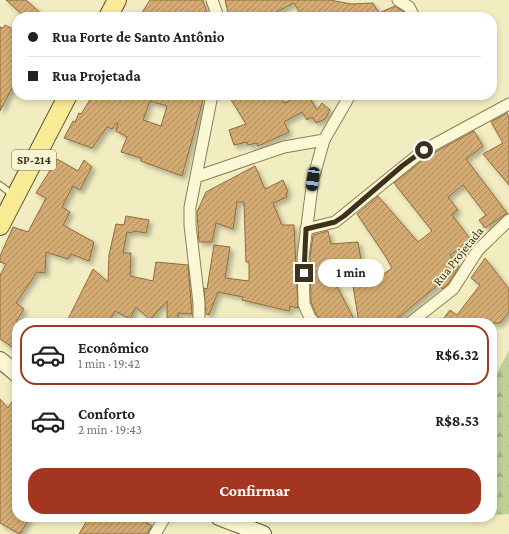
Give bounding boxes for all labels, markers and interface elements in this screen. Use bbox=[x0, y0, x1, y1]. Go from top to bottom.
text: Rua Forte de Santo Antônio bbox=[52, 29, 225, 45]
text: Rua Projetada bbox=[52, 68, 141, 84]
route start bbox=[415, 141, 433, 159]
road number: SP-214 bbox=[12, 150, 56, 170]
car bbox=[305, 166, 321, 192]
street label: Rua Projetada bbox=[430, 223, 487, 289]
callout: 1 min bbox=[318, 259, 384, 287]
route end bbox=[295, 264, 313, 282]
text: 1 min bbox=[336, 265, 366, 280]
icon: car bbox=[30, 337, 66, 373]
text: Econômico bbox=[78, 340, 149, 356]
text: R$6.32 bbox=[435, 347, 479, 363]
text: 1 min · 19:42 bbox=[78, 356, 140, 371]
icon: car bbox=[30, 403, 66, 439]
text: Conforto bbox=[78, 406, 135, 422]
text: R$8.53 bbox=[435, 413, 479, 429]
text: 2 min · 19:43 bbox=[78, 422, 142, 437]
button: Confirmar bbox=[28, 468, 481, 514]

